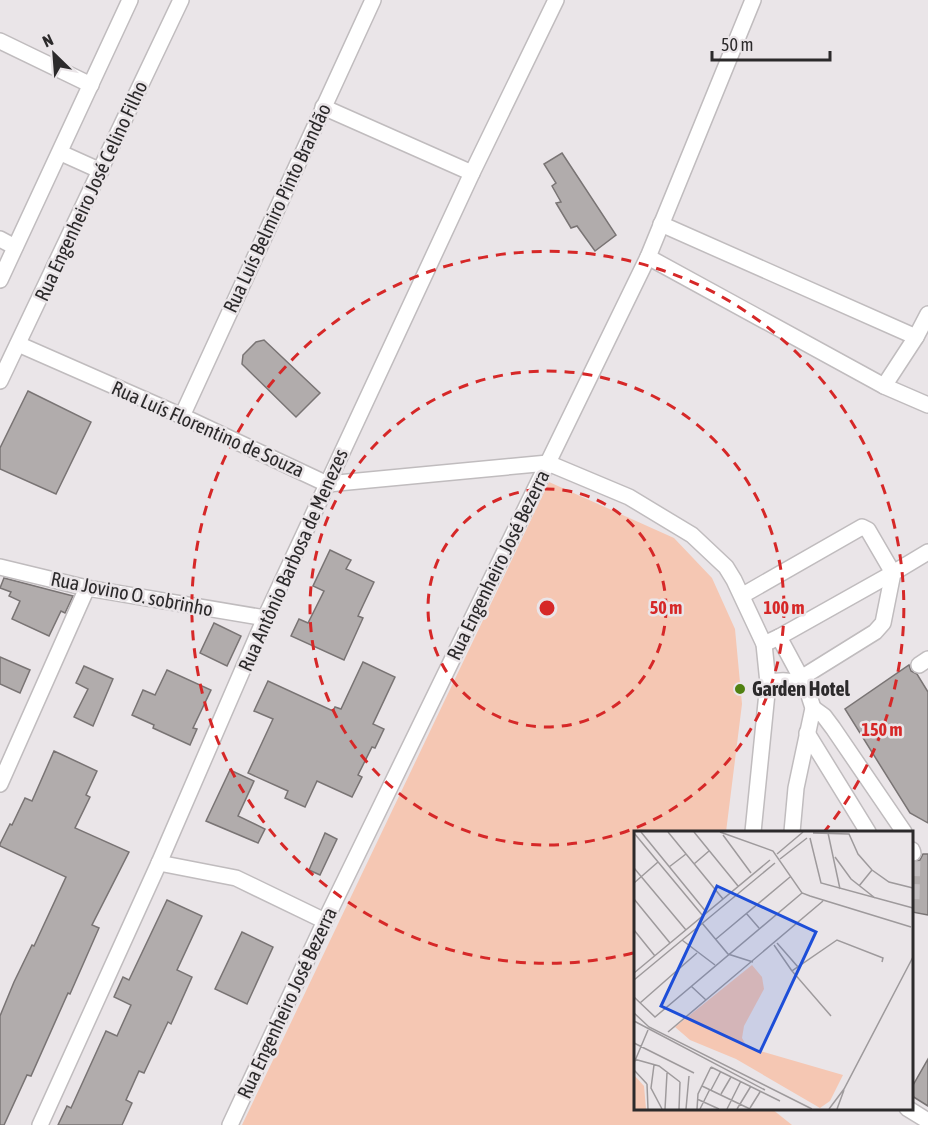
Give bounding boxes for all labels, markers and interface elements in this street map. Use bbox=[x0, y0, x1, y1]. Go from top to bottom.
north arrow bbox=[24, 24, 84, 84]
scale bar bbox=[712, 24, 830, 62]
text: N bbox=[40, 30, 56, 51]
text: 50 m bbox=[721, 34, 753, 55]
street label: Rua Engenheiro José Celino Filho bbox=[29, 77, 152, 304]
street label: Rua Luís Belmiro Pinto Brandão bbox=[218, 100, 335, 316]
street label: Rua Luís Florentino de Souza bbox=[108, 376, 308, 481]
street label: Rua Antônio Barbosa de Menezes bbox=[233, 445, 352, 675]
street label: Rua Engenheiro José Bezerra bbox=[442, 466, 554, 663]
street label: Rua Jovino O. sobrinho bbox=[49, 566, 215, 621]
text: 50 m bbox=[650, 597, 682, 618]
text: 100 m bbox=[764, 597, 804, 618]
centre of rings bbox=[537, 598, 557, 618]
place label: Garden Hotel bbox=[752, 677, 850, 700]
marker: Garden Hotel bbox=[733, 682, 747, 696]
text: 150 m bbox=[862, 719, 902, 740]
inset map bbox=[634, 831, 913, 1110]
street label: Rua Engenheiro José Bezerra bbox=[232, 904, 341, 1102]

